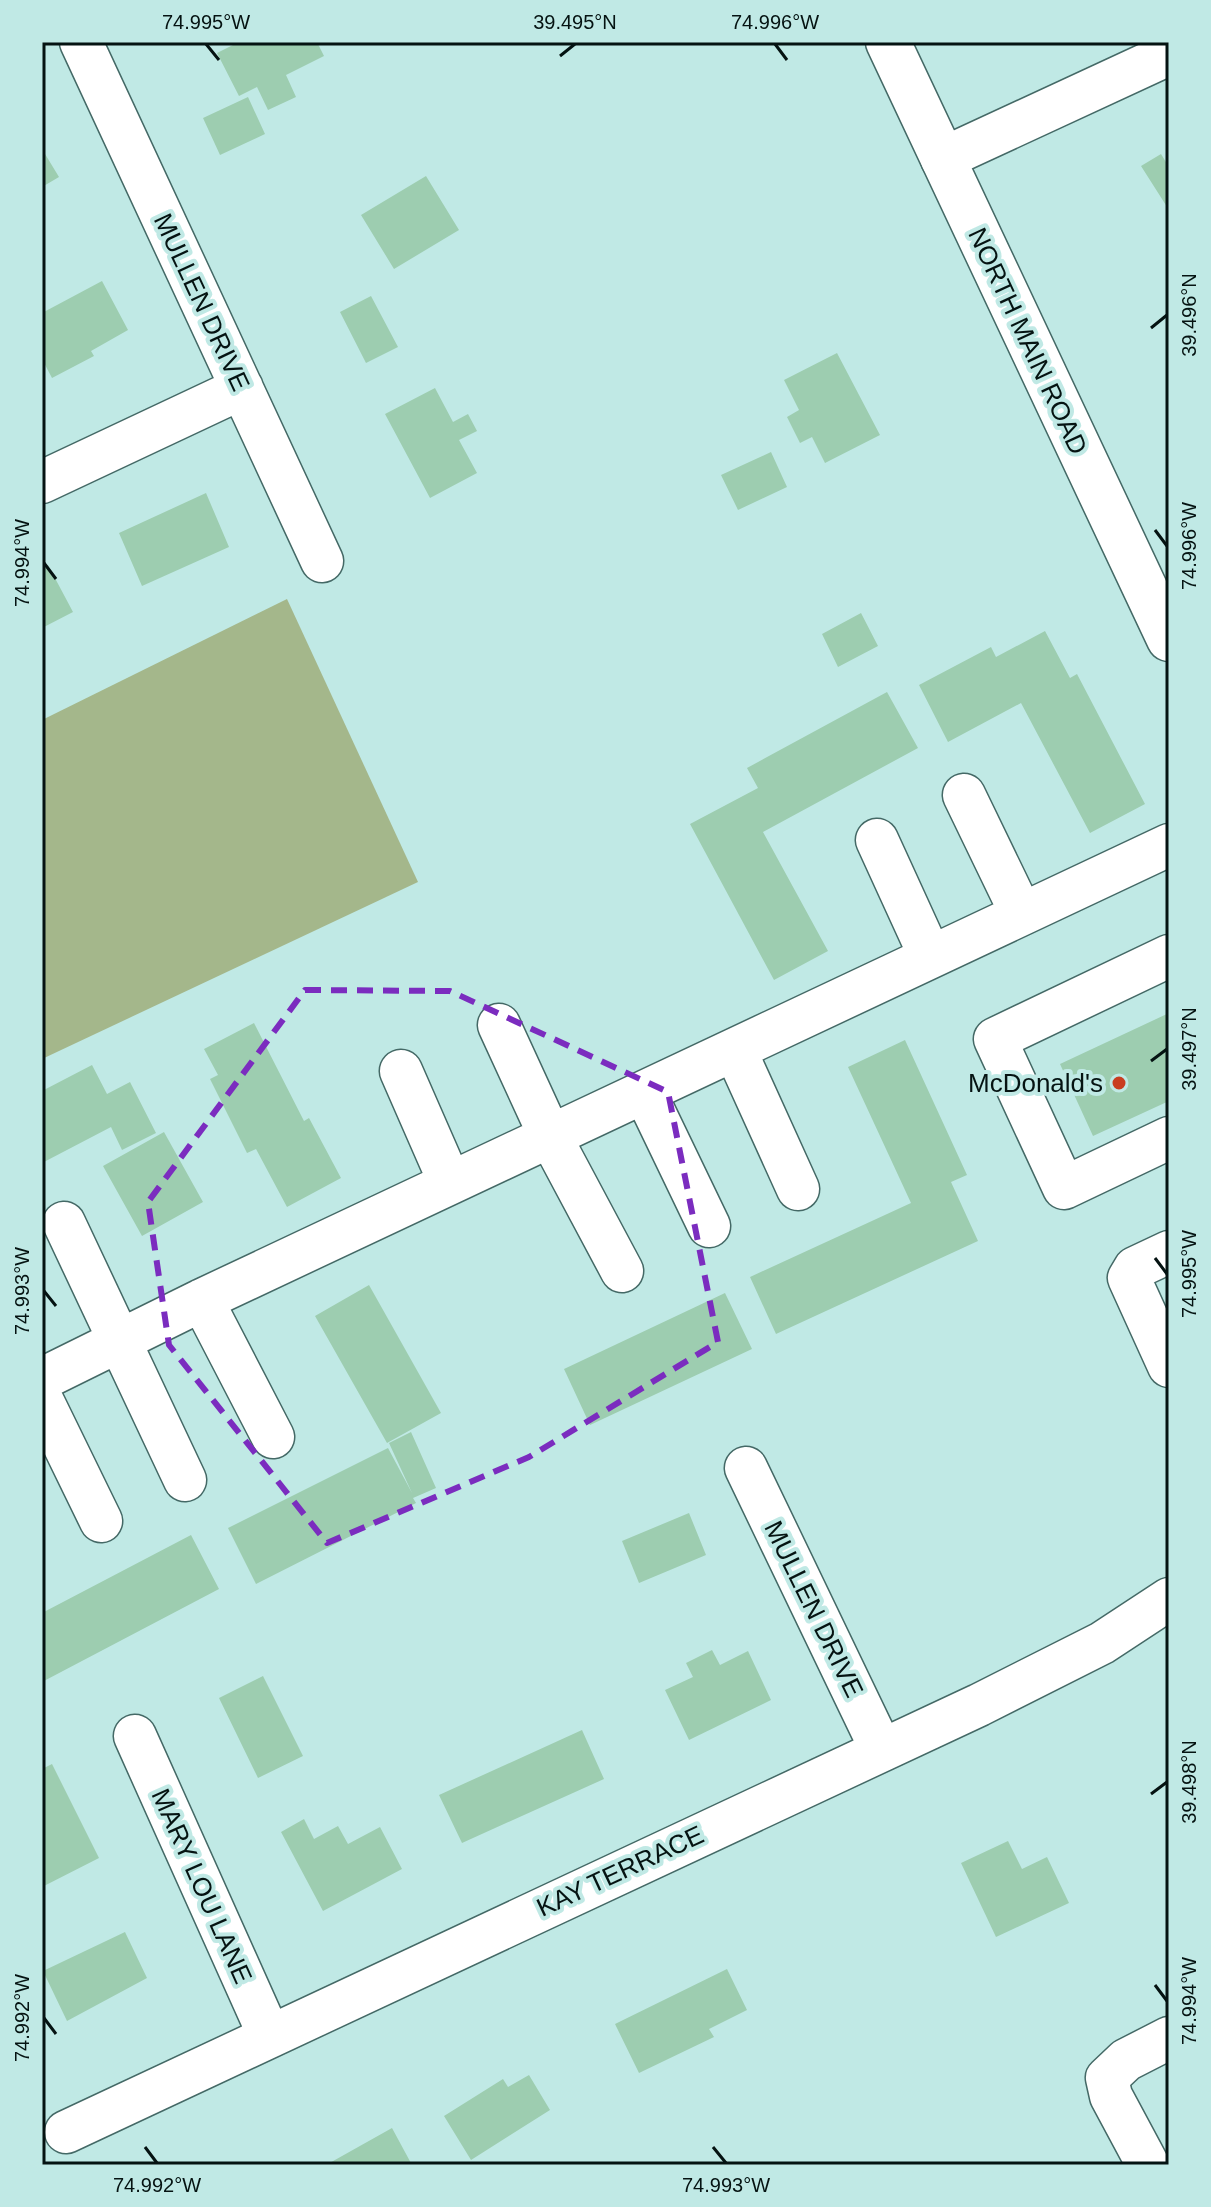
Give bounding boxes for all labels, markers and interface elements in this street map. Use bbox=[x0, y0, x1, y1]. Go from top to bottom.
text: 74.995°W bbox=[162, 11, 250, 33]
text: 39.495°N bbox=[533, 11, 617, 33]
text: 74.996°W bbox=[731, 11, 819, 33]
street label: MULLEN DRIVE bbox=[148, 209, 256, 395]
street label: NORTH MAIN ROAD bbox=[962, 223, 1094, 459]
text: 39.496°N bbox=[1178, 273, 1200, 357]
text: 74.996°W bbox=[1178, 502, 1200, 590]
text: 74.994°W bbox=[11, 519, 33, 607]
text: 39.497°N bbox=[1178, 1007, 1200, 1091]
place label: McDonald's bbox=[968, 1068, 1103, 1098]
marker: McDonald's bbox=[1110, 1074, 1128, 1092]
text: 74.995°W bbox=[1178, 1230, 1200, 1318]
text: 74.993°W bbox=[11, 1247, 33, 1335]
street label: MULLEN DRIVE bbox=[758, 1516, 870, 1702]
text: 39.498°N bbox=[1178, 1740, 1200, 1824]
street label: MARY LOU LANE bbox=[146, 1784, 258, 1988]
street label: KAY TERRACE bbox=[532, 1819, 708, 1923]
text: 74.994°W bbox=[1178, 1957, 1200, 2045]
text: 74.992°W bbox=[11, 1974, 33, 2062]
text: 74.992°W bbox=[113, 2174, 201, 2196]
text: 74.993°W bbox=[682, 2174, 770, 2196]

